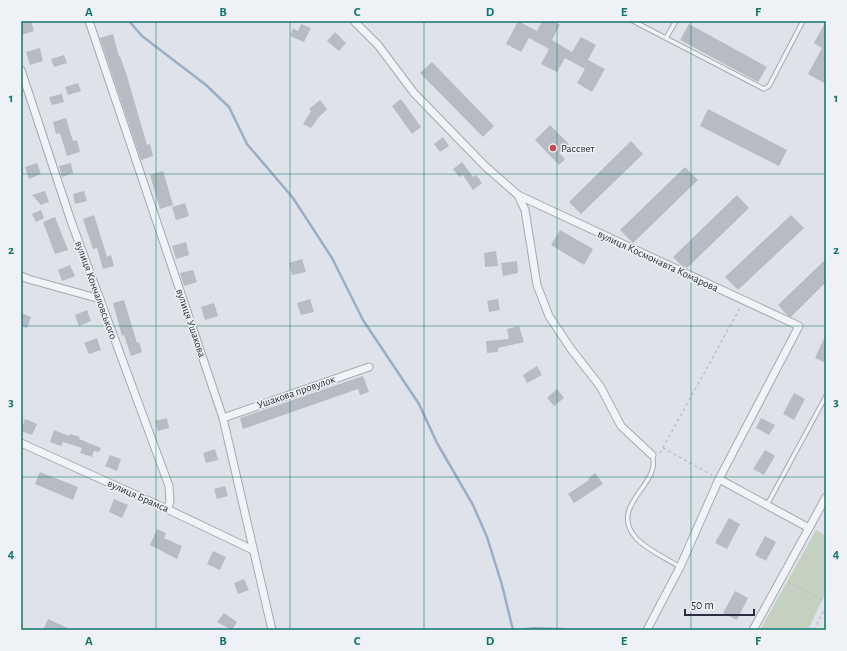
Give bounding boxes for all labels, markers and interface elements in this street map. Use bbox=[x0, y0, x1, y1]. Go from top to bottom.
text: A bbox=[85, 6, 93, 19]
text: B bbox=[219, 6, 227, 19]
text: C bbox=[354, 6, 361, 19]
text: D bbox=[486, 6, 495, 19]
text: E bbox=[621, 6, 628, 19]
text: F bbox=[755, 6, 762, 19]
text: 1 bbox=[9, 92, 13, 105]
text: 1 bbox=[834, 92, 838, 105]
marker: Рассвет bbox=[548, 143, 558, 153]
place label: Рассвет bbox=[561, 143, 595, 154]
street label: вулиця Космонавта Комарова bbox=[596, 228, 720, 294]
street label: вулиця Кончаловського bbox=[73, 239, 119, 341]
text: 2 bbox=[8, 244, 14, 257]
text: 2 bbox=[833, 244, 839, 257]
street label: вулиця Ушакова bbox=[174, 287, 208, 359]
street label: Ушакова провулок bbox=[255, 373, 337, 411]
text: 3 bbox=[8, 396, 14, 409]
text: 3 bbox=[833, 396, 839, 409]
street label: вулиця Брамса bbox=[106, 478, 170, 514]
text: 4 bbox=[8, 548, 15, 561]
text: 4 bbox=[833, 548, 840, 561]
scale bar bbox=[685, 591, 754, 617]
text: 50 m bbox=[691, 599, 714, 611]
text: A bbox=[85, 635, 93, 648]
text: B bbox=[219, 635, 227, 648]
text: C bbox=[354, 635, 361, 648]
text: D bbox=[486, 635, 495, 648]
text: E bbox=[621, 635, 628, 648]
text: F bbox=[755, 635, 762, 648]

